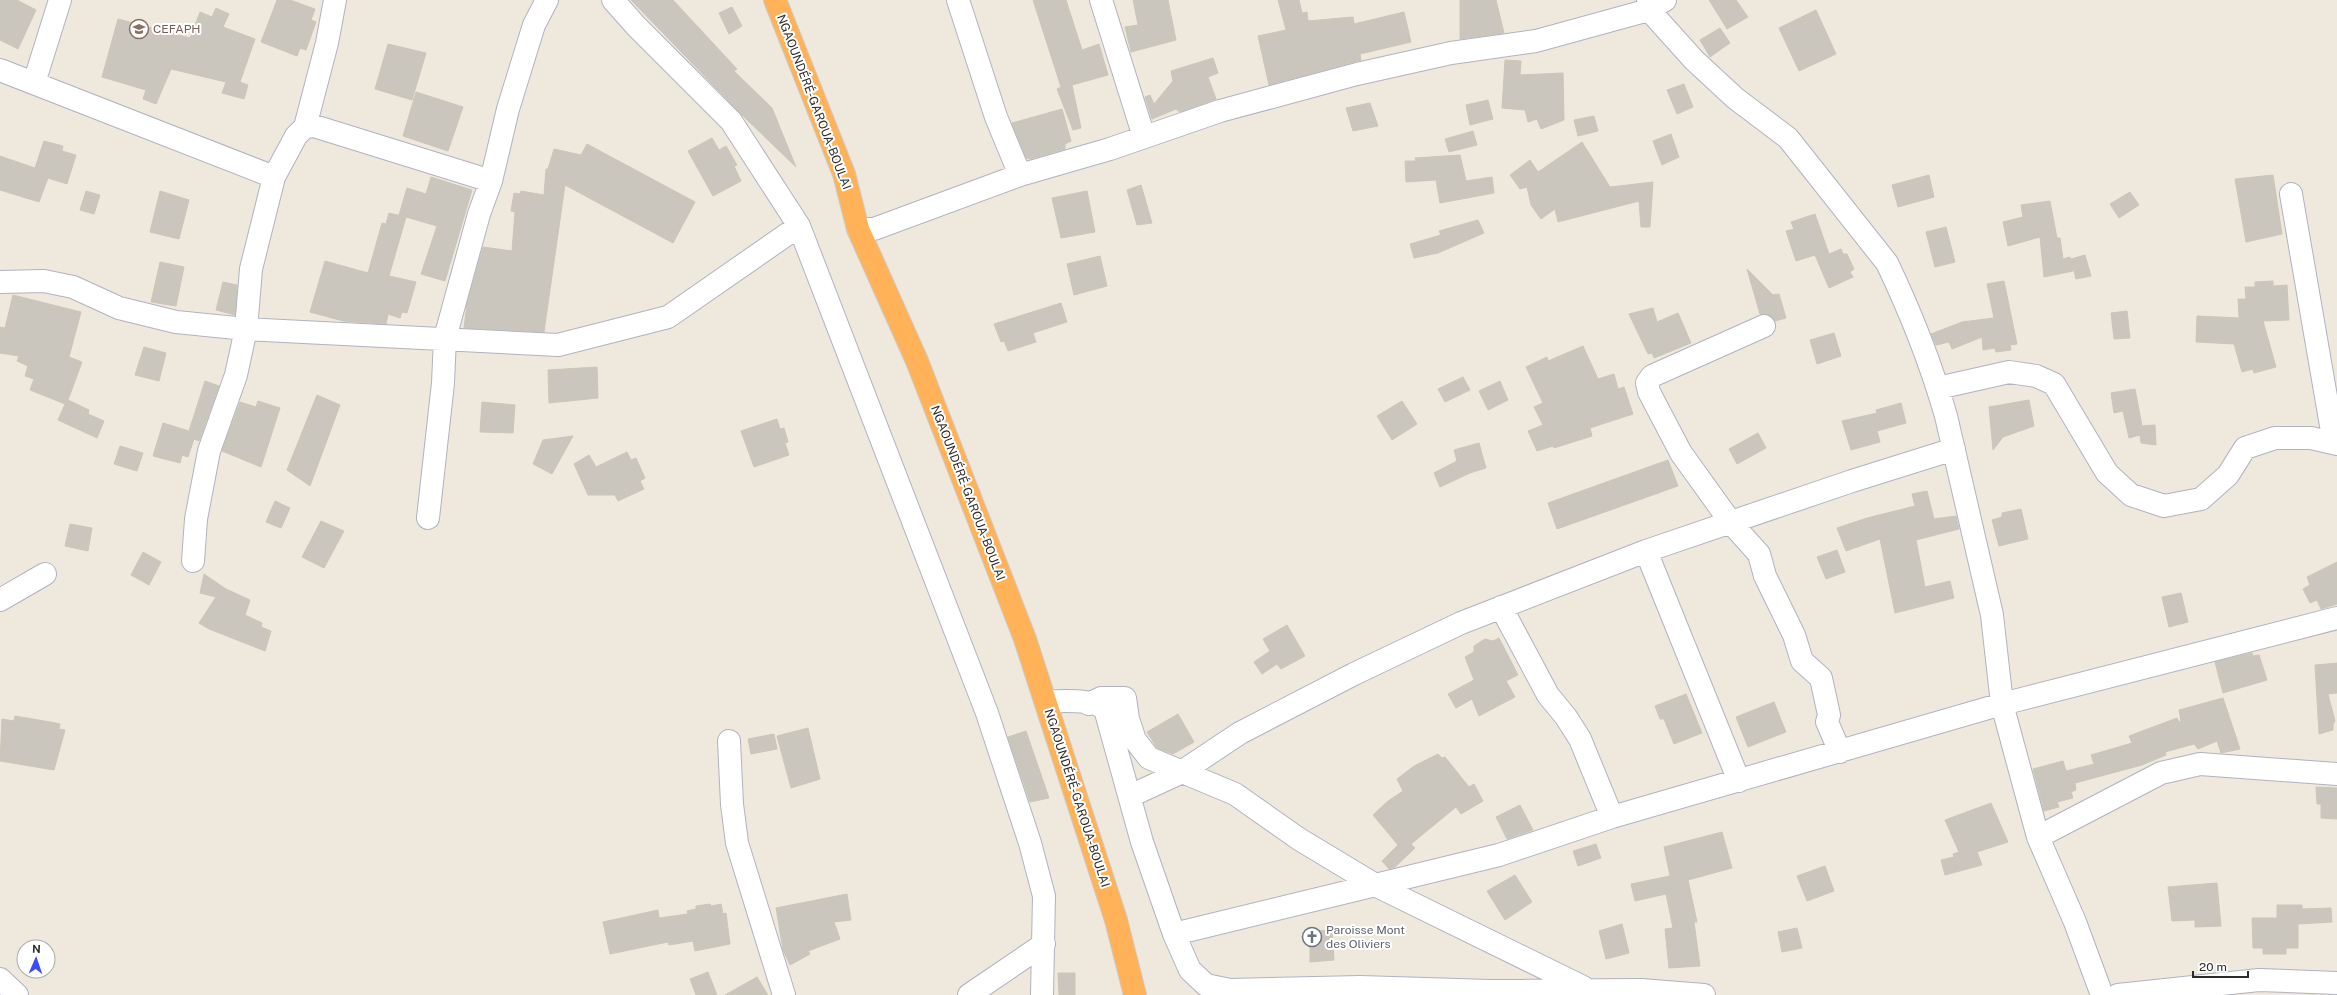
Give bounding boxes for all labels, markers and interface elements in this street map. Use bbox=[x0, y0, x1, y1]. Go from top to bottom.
street label: NGAOUNDÉRÉ-GAROUA-BOULAI bbox=[774, 12, 854, 192]
school or university icon: CEFAPH bbox=[128, 18, 150, 40]
place label: CEFAPH bbox=[153, 22, 200, 36]
street label: NGAOUNDÉRÉ-GAROUA-BOULAI bbox=[928, 403, 1008, 583]
street label: NGAOUNDÉRÉ-GAROUA-BOULAI bbox=[1042, 707, 1112, 889]
place label: Paroisse Mont des Oliviers bbox=[1326, 923, 1405, 951]
church icon: Paroisse Mont des Oliviers bbox=[1301, 926, 1323, 948]
north arrow bbox=[16, 939, 56, 979]
text: N bbox=[32, 943, 41, 955]
scale bar bbox=[2193, 953, 2248, 979]
text: 20 m bbox=[2199, 960, 2227, 974]

